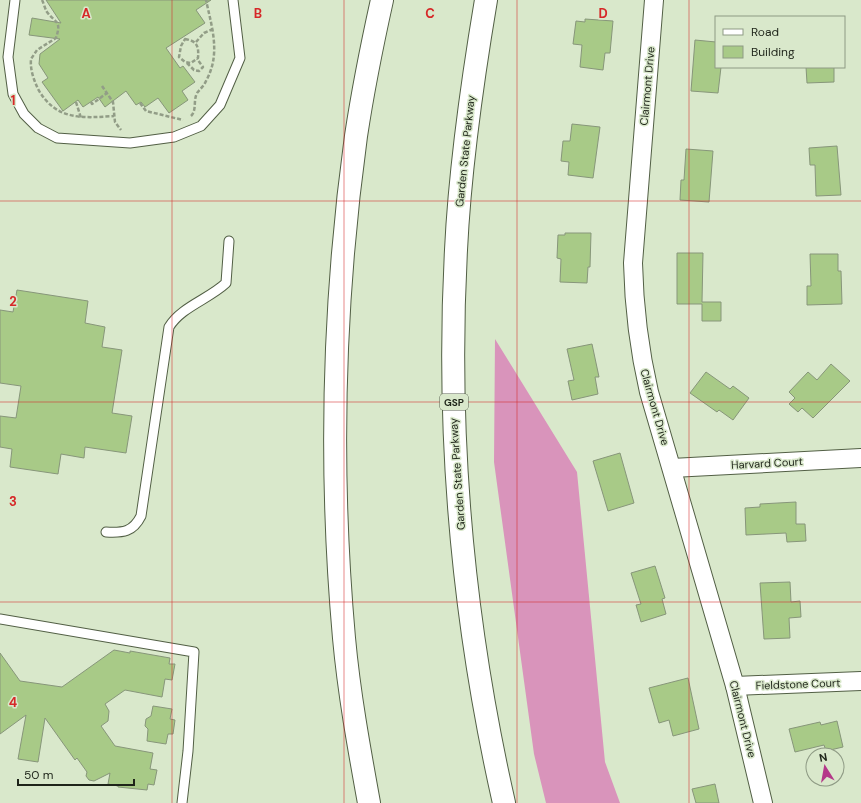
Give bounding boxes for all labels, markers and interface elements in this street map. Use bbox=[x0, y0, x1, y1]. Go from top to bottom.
text: A bbox=[81, 5, 91, 22]
text: B bbox=[254, 5, 262, 22]
text: C bbox=[425, 5, 435, 22]
text: D bbox=[598, 5, 608, 22]
legend bbox=[715, 16, 845, 68]
text: Road bbox=[751, 24, 779, 40]
text: Building bbox=[751, 44, 795, 60]
street label: Clairmont Drive bbox=[637, 46, 657, 126]
text: 1 bbox=[11, 92, 15, 109]
street label: Garden State Parkway bbox=[452, 94, 478, 208]
text: 2 bbox=[9, 293, 17, 310]
street label: Clairmont Drive bbox=[637, 367, 673, 447]
road number: GSP bbox=[440, 394, 468, 410]
street label: Garden State Parkway bbox=[446, 418, 468, 530]
street label: Harvard Court bbox=[731, 454, 803, 472]
text: 3 bbox=[9, 493, 17, 510]
street label: Fieldstone Court bbox=[755, 676, 841, 692]
street label: Clairmont Drive bbox=[727, 679, 759, 759]
text: 4 bbox=[9, 694, 17, 711]
north arrow bbox=[805, 747, 845, 787]
text: N bbox=[818, 750, 828, 765]
scale bar bbox=[18, 761, 134, 787]
text: 50 m bbox=[24, 767, 53, 783]

